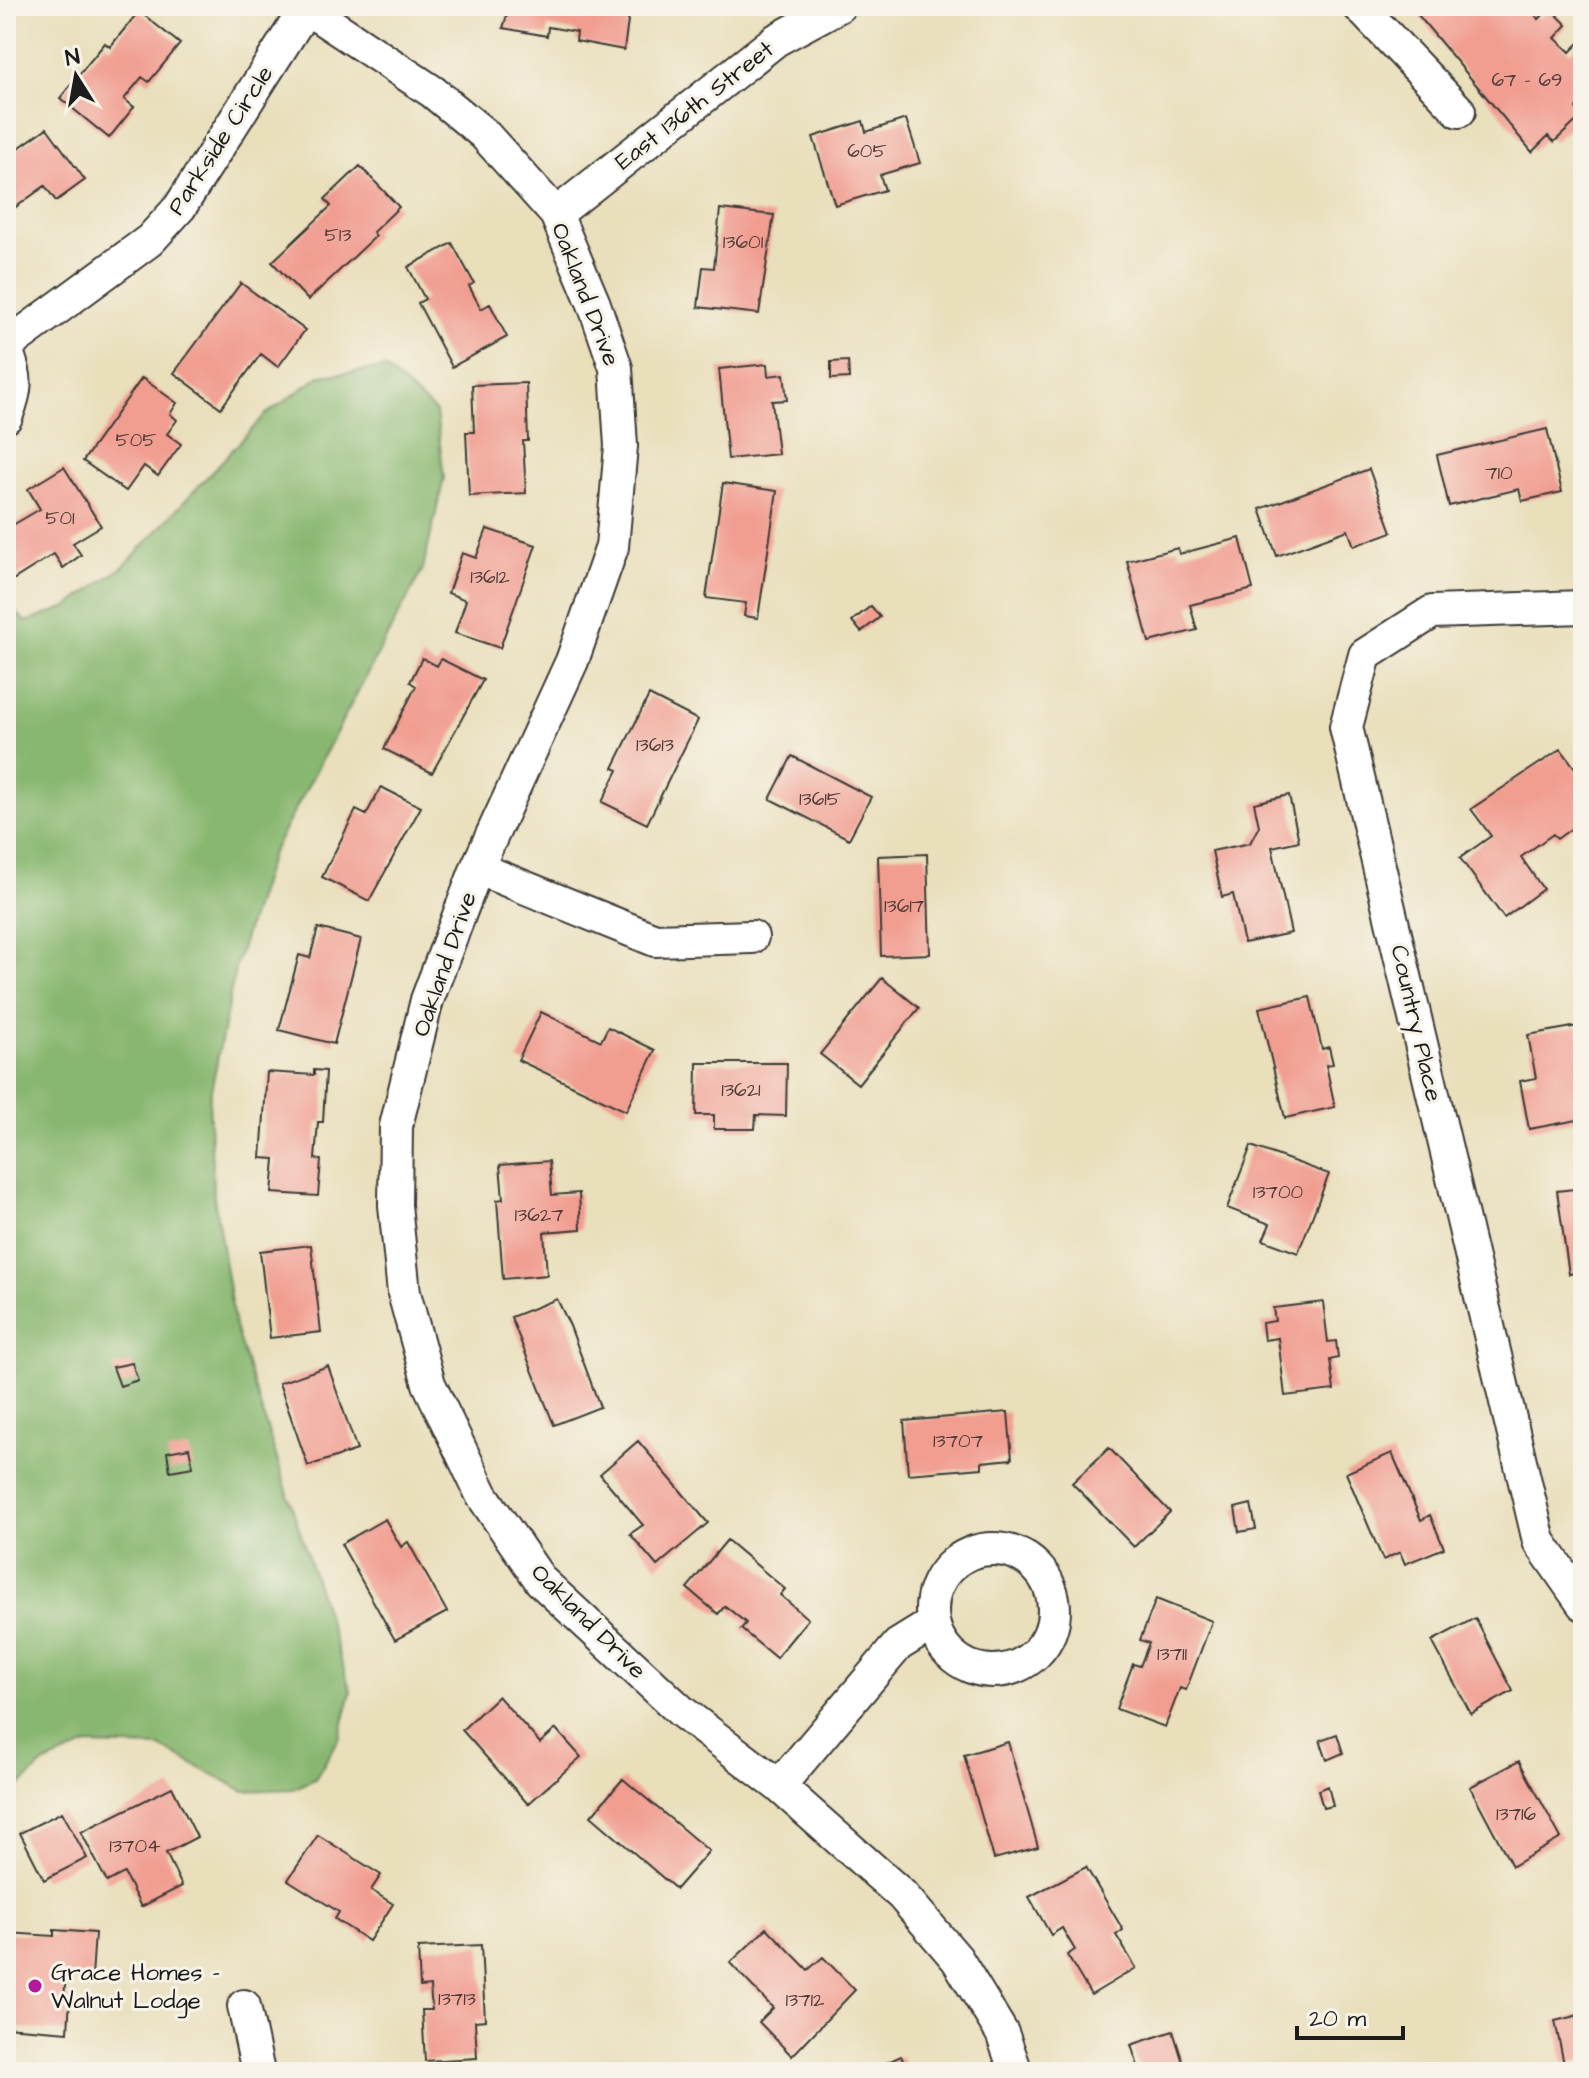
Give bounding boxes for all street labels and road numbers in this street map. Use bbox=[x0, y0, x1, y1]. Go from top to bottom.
street label: East 136th Street bbox=[608, 33, 781, 179]
street label: Parkside Circle bbox=[160, 59, 282, 222]
street label: Oakland Drive bbox=[542, 218, 628, 371]
street label: Oakland Drive bbox=[404, 887, 486, 1041]
street label: Country Place bbox=[1381, 942, 1451, 1105]
street label: Oakland Drive bbox=[523, 1556, 654, 1687]

